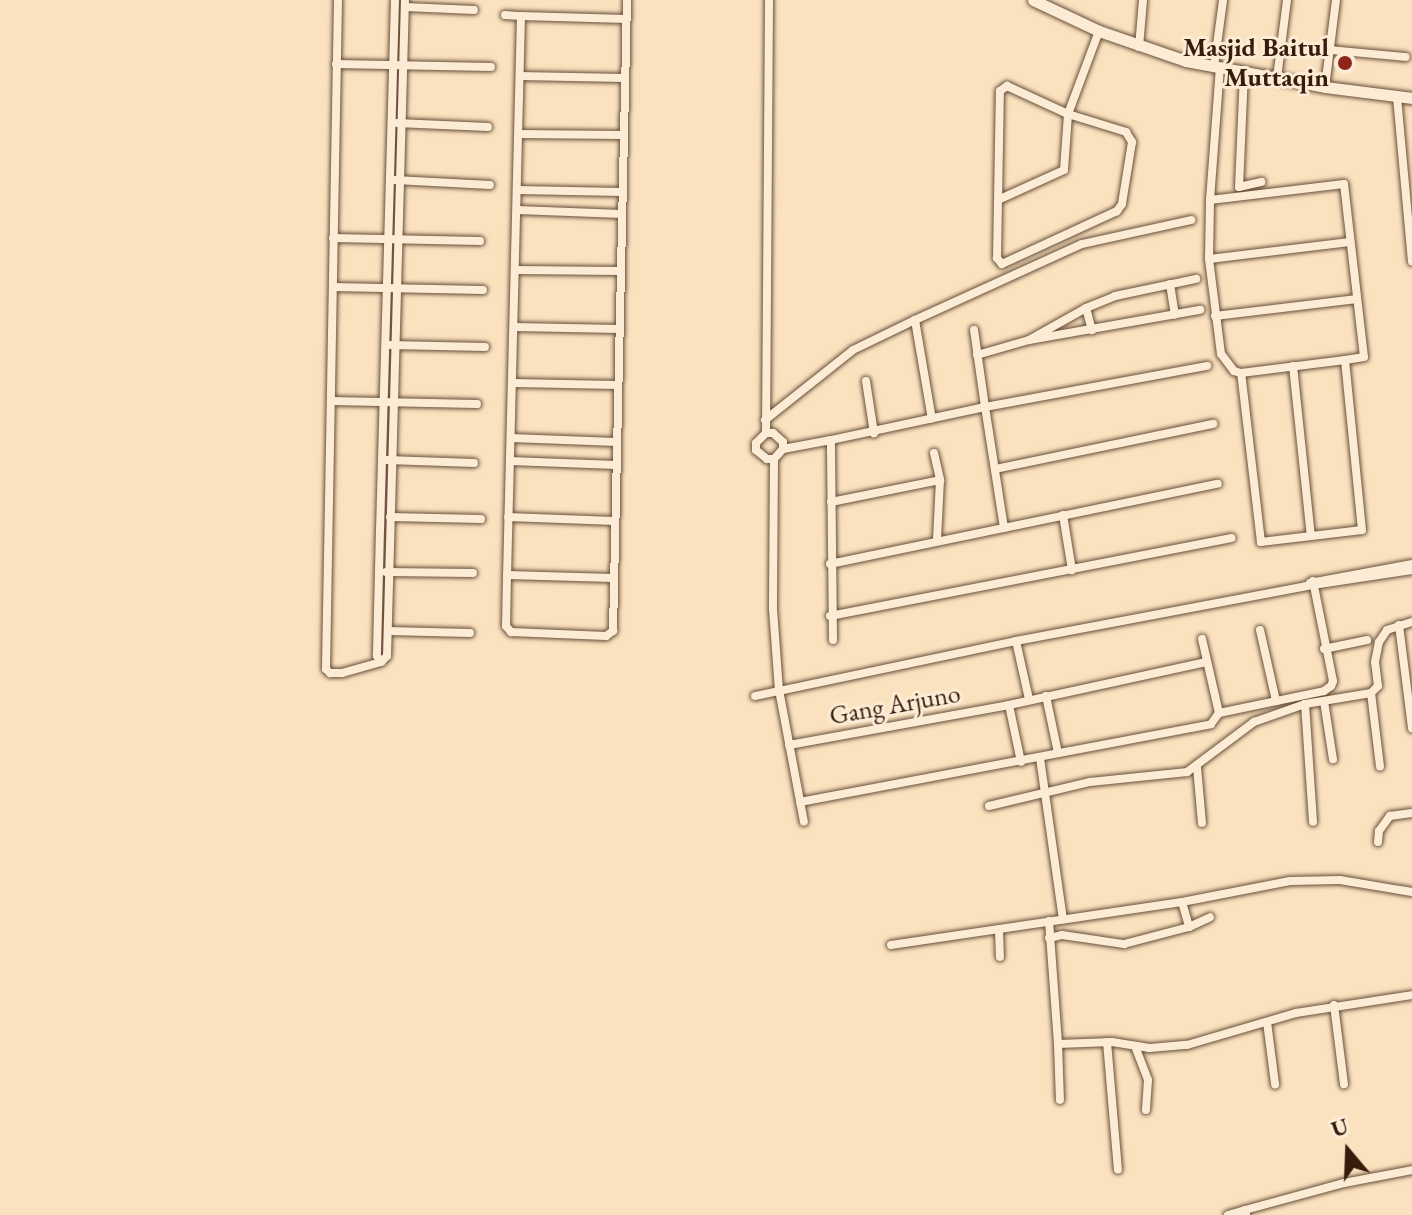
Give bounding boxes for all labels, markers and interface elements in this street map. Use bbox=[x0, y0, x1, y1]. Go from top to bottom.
place label: Masjid Baitul Muttaqin bbox=[1183, 32, 1329, 94]
marker: Masjid Baitul Muttaqin bbox=[1336, 54, 1354, 72]
street label: Gang Arjuno bbox=[827, 678, 963, 732]
north arrow bbox=[1308, 1111, 1388, 1191]
text: U bbox=[1328, 1111, 1352, 1144]

